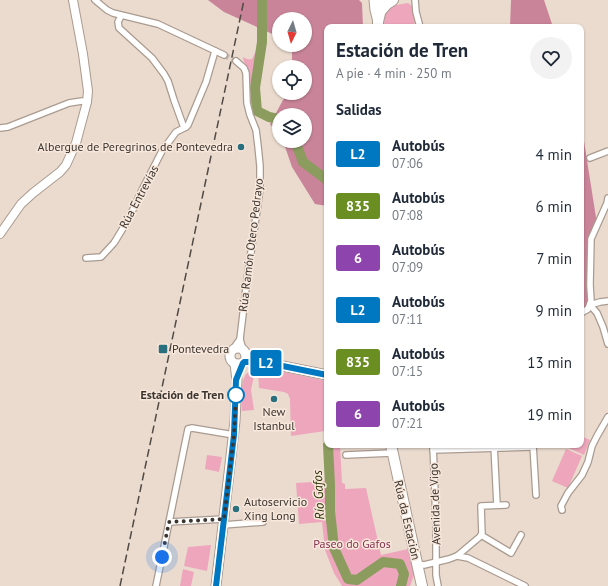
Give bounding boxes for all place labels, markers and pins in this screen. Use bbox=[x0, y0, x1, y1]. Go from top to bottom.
place label: Albergue de Peregrinos de Pontevedra bbox=[37, 139, 233, 154]
marker: Albergue de Peregrinos de Pontevedra bbox=[236, 142, 246, 152]
place label: Pontevedra bbox=[172, 341, 229, 356]
marker: Pontevedra bbox=[157, 343, 169, 355]
marker: Estación de Tren bbox=[227, 386, 245, 404]
place label: Estación de Tren bbox=[141, 387, 224, 402]
marker: New Istanbul bbox=[269, 394, 279, 404]
place label: New Istanbul bbox=[253, 404, 295, 433]
place label: Autoservicio Xing Long bbox=[244, 494, 307, 523]
marker: Autoservicio Xing Long bbox=[231, 504, 241, 514]

